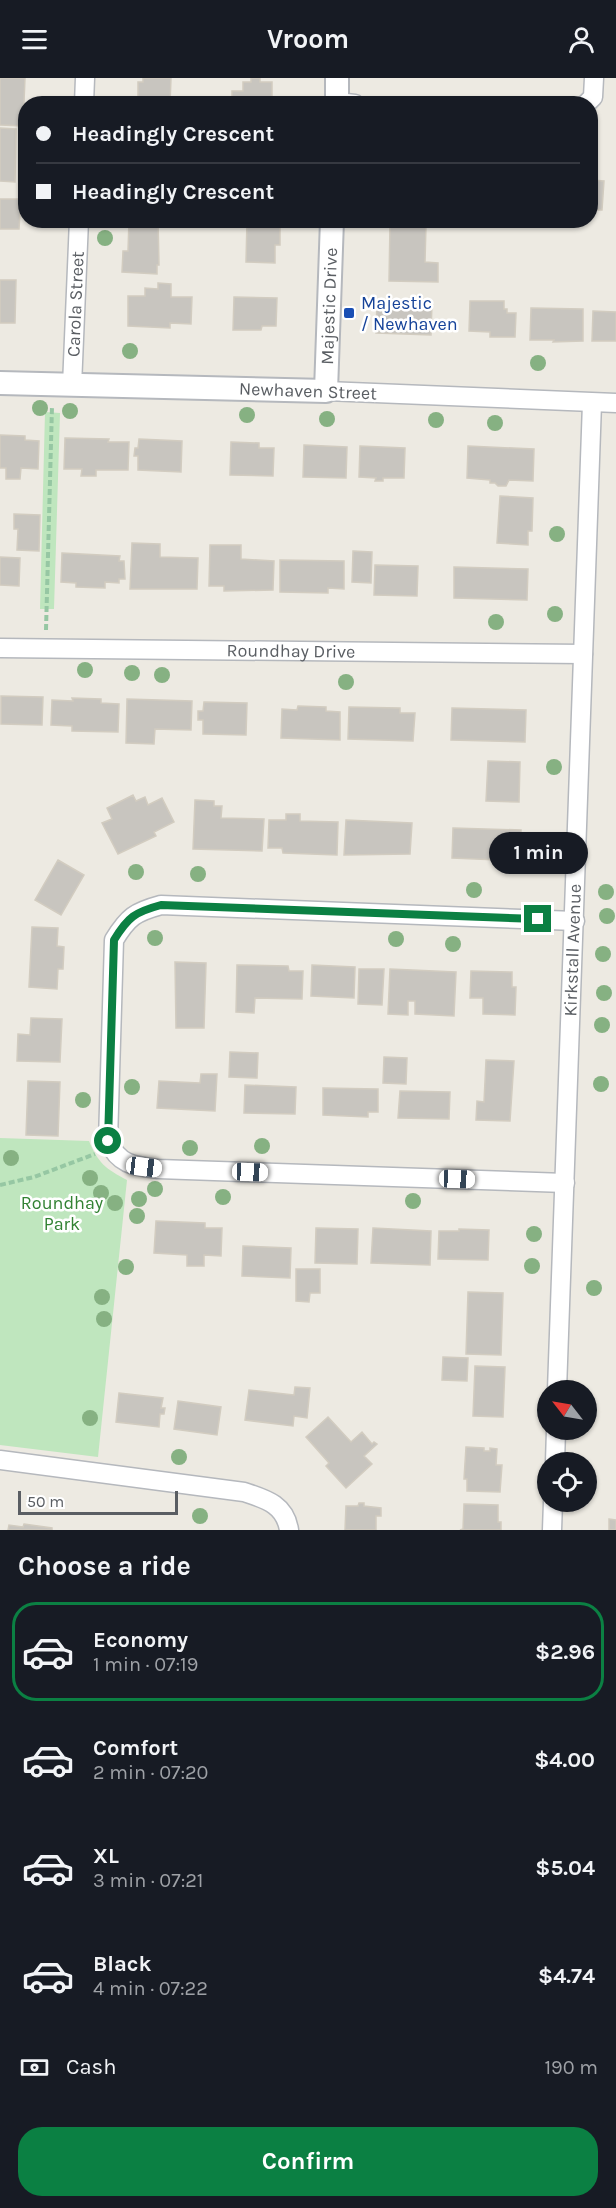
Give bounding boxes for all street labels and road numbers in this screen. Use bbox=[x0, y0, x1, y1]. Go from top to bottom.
street label: Majestic Drive bbox=[316, 247, 342, 365]
street label: Carola Street bbox=[62, 250, 89, 358]
street label: Newhaven Street bbox=[239, 378, 378, 404]
street label: Roundhay Drive bbox=[226, 639, 356, 663]
street label: Kirkstall Avenue bbox=[559, 884, 586, 1017]

